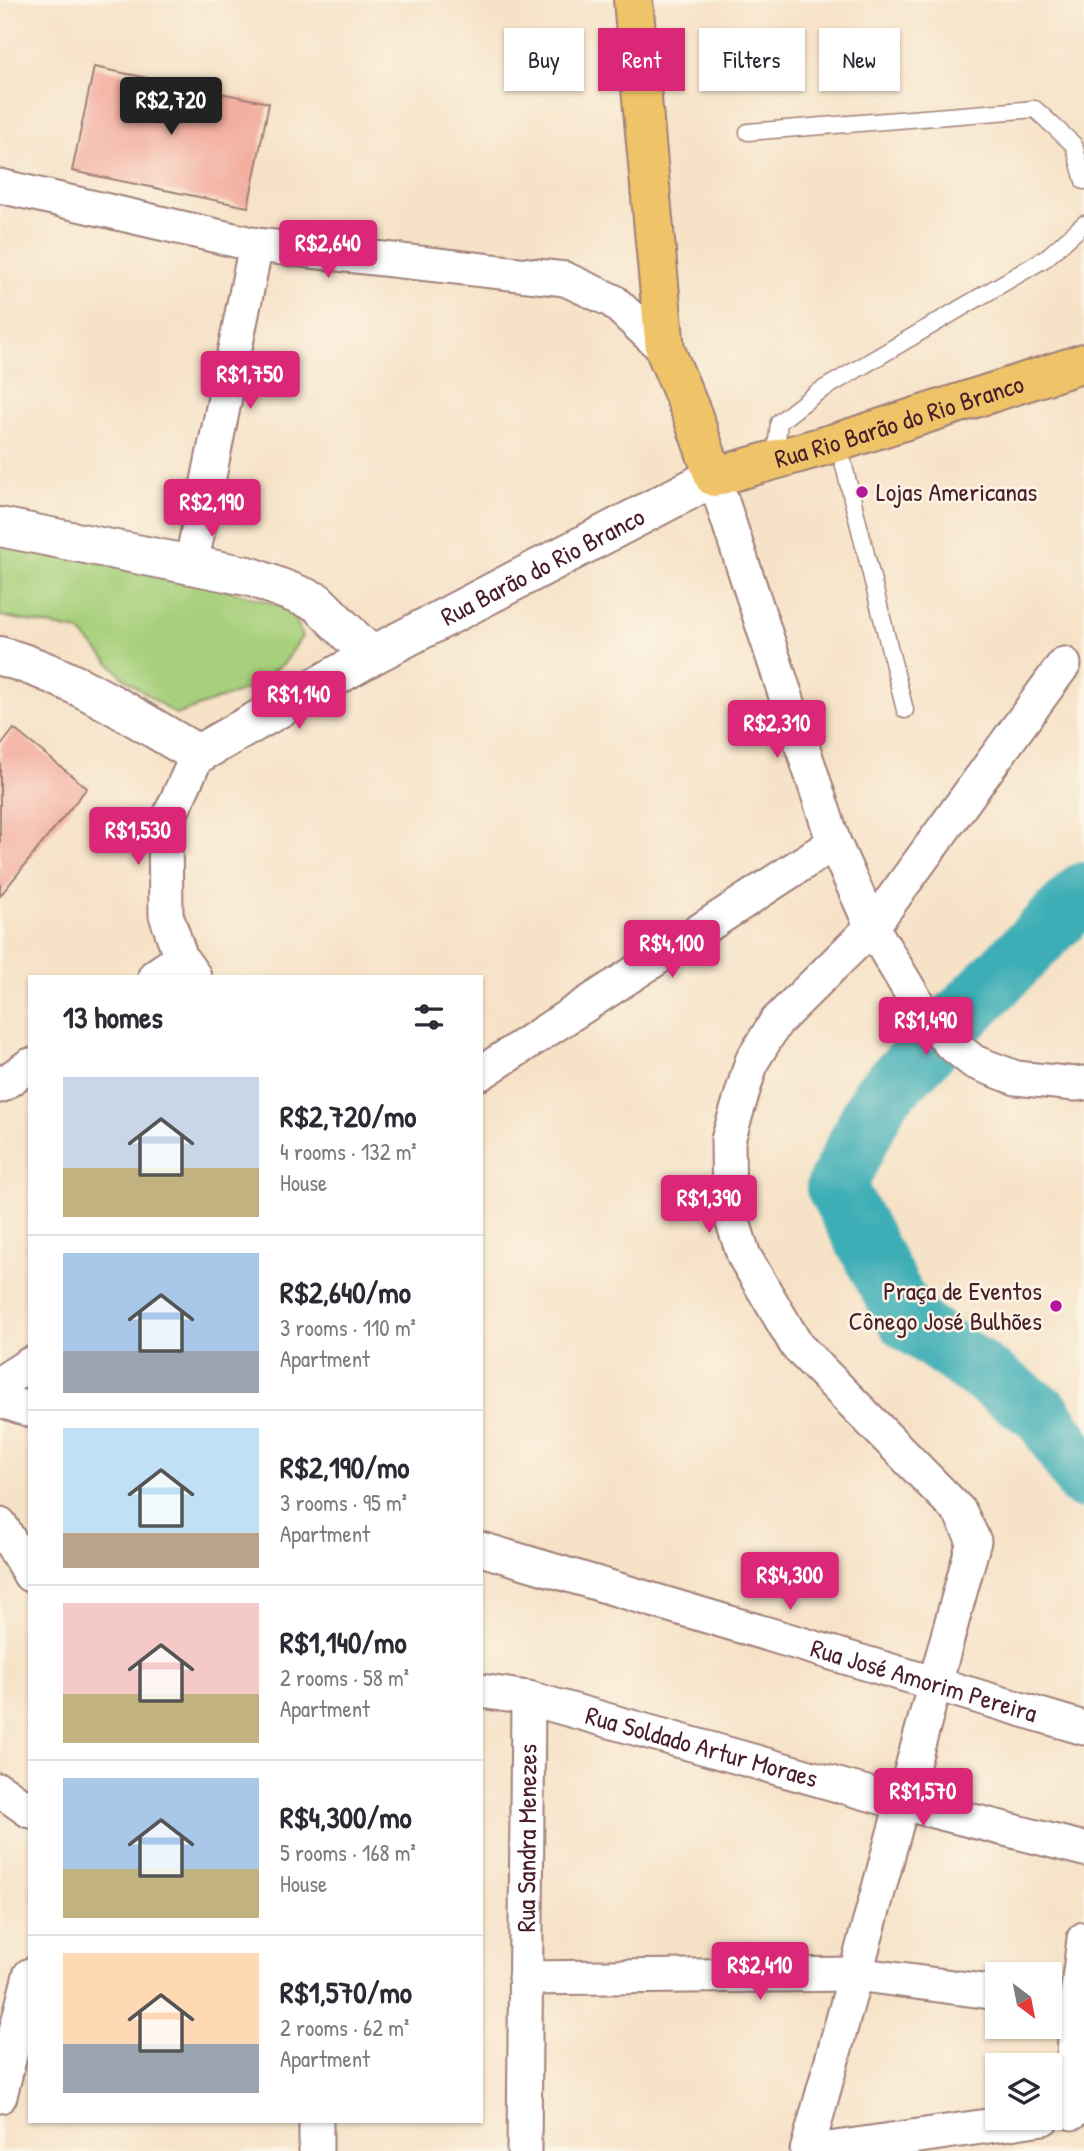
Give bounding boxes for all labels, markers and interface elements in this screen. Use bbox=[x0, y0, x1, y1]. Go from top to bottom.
chip: Buy bbox=[504, 28, 584, 91]
chip: Rent bbox=[598, 28, 685, 91]
chip: Filters bbox=[699, 28, 805, 91]
chip: New bbox=[819, 28, 900, 91]
pin: R$2,720 bbox=[106, 78, 236, 137]
text: R$2,720 bbox=[136, 84, 206, 115]
pin: R$2,640 bbox=[263, 220, 393, 280]
text: R$2,640 bbox=[295, 227, 361, 258]
pin: R$1,750 bbox=[185, 352, 315, 411]
text: R$1,750 bbox=[217, 358, 283, 389]
street label: Rua Rio Barão do Rio Branco bbox=[771, 366, 1028, 476]
place label: Lojas Americanas bbox=[876, 474, 1037, 509]
pin: R$2,190 bbox=[147, 480, 277, 539]
marker: Lojas Americanas bbox=[854, 484, 870, 500]
text: R$2,190 bbox=[180, 486, 244, 517]
street label: Rua Barão do Rio Branco bbox=[435, 498, 650, 634]
pin: R$1,140 bbox=[234, 672, 364, 731]
text: R$1,140 bbox=[268, 678, 330, 709]
pin: R$2,310 bbox=[712, 700, 842, 760]
text: R$2,310 bbox=[744, 707, 810, 738]
pin: R$1,530 bbox=[73, 808, 203, 867]
text: R$1,530 bbox=[105, 814, 171, 845]
pin: R$4,100 bbox=[607, 920, 737, 980]
text: R$4,100 bbox=[640, 927, 704, 958]
text: 13 homes bbox=[63, 997, 163, 1037]
icon: filters bbox=[410, 998, 448, 1036]
pin: R$1,490 bbox=[861, 998, 991, 1057]
text: R$1,490 bbox=[895, 1004, 957, 1035]
text: R$2,720/mo bbox=[280, 1096, 416, 1136]
icon: home bbox=[119, 1105, 203, 1189]
text: 4 rooms · 132 m² bbox=[280, 1136, 417, 1167]
text: House bbox=[280, 1167, 327, 1198]
pin: R$1,390 bbox=[644, 1176, 774, 1235]
text: R$1,390 bbox=[677, 1182, 741, 1213]
text: R$2,640/mo bbox=[280, 1272, 411, 1312]
place label: Praça de Eventos Cônego José Bulhões bbox=[848, 1273, 1042, 1338]
icon: home bbox=[119, 1281, 203, 1365]
marker: Praça de Eventos Cônego José Bulhões bbox=[1048, 1298, 1064, 1314]
text: 3 rooms · 110 m² bbox=[280, 1312, 416, 1343]
text: Apartment bbox=[280, 1343, 370, 1374]
text: R$2,190/mo bbox=[280, 1447, 409, 1487]
icon: home bbox=[119, 1456, 203, 1540]
text: 3 rooms · 95 m² bbox=[280, 1487, 407, 1518]
text: Apartment bbox=[280, 1518, 370, 1549]
pin: R$4,300 bbox=[725, 1552, 855, 1612]
text: R$4,300 bbox=[757, 1559, 823, 1590]
text: R$1,140/mo bbox=[280, 1622, 407, 1662]
street label: Rua José Amorim Pereira bbox=[807, 1630, 1041, 1730]
icon: home bbox=[119, 1631, 203, 1715]
text: 2 rooms · 58 m² bbox=[280, 1662, 409, 1693]
text: Apartment bbox=[280, 1693, 370, 1724]
street label: Rua Soldado Artur Moraes bbox=[582, 1697, 822, 1795]
street label: Rua Sandra Menezes bbox=[508, 1744, 545, 1932]
pin: R$1,570 bbox=[858, 1769, 988, 1828]
text: R$1,570 bbox=[890, 1775, 956, 1806]
text: R$4,300/mo bbox=[280, 1797, 412, 1837]
icon: home bbox=[119, 1806, 203, 1890]
text: 5 rooms · 168 m² bbox=[280, 1837, 416, 1868]
text: House bbox=[280, 1868, 327, 1899]
pin: R$2,410 bbox=[695, 1942, 825, 2002]
text: R$2,410 bbox=[728, 1949, 792, 1980]
north arrow bbox=[985, 1962, 1062, 2039]
map controls bbox=[985, 1962, 1062, 2130]
text: R$1,570/mo bbox=[280, 1972, 412, 2012]
icon: home bbox=[119, 1981, 203, 2065]
text: 2 rooms · 62 m² bbox=[280, 2012, 409, 2043]
text: Apartment bbox=[280, 2043, 370, 2074]
button: layers bbox=[985, 2053, 1062, 2130]

